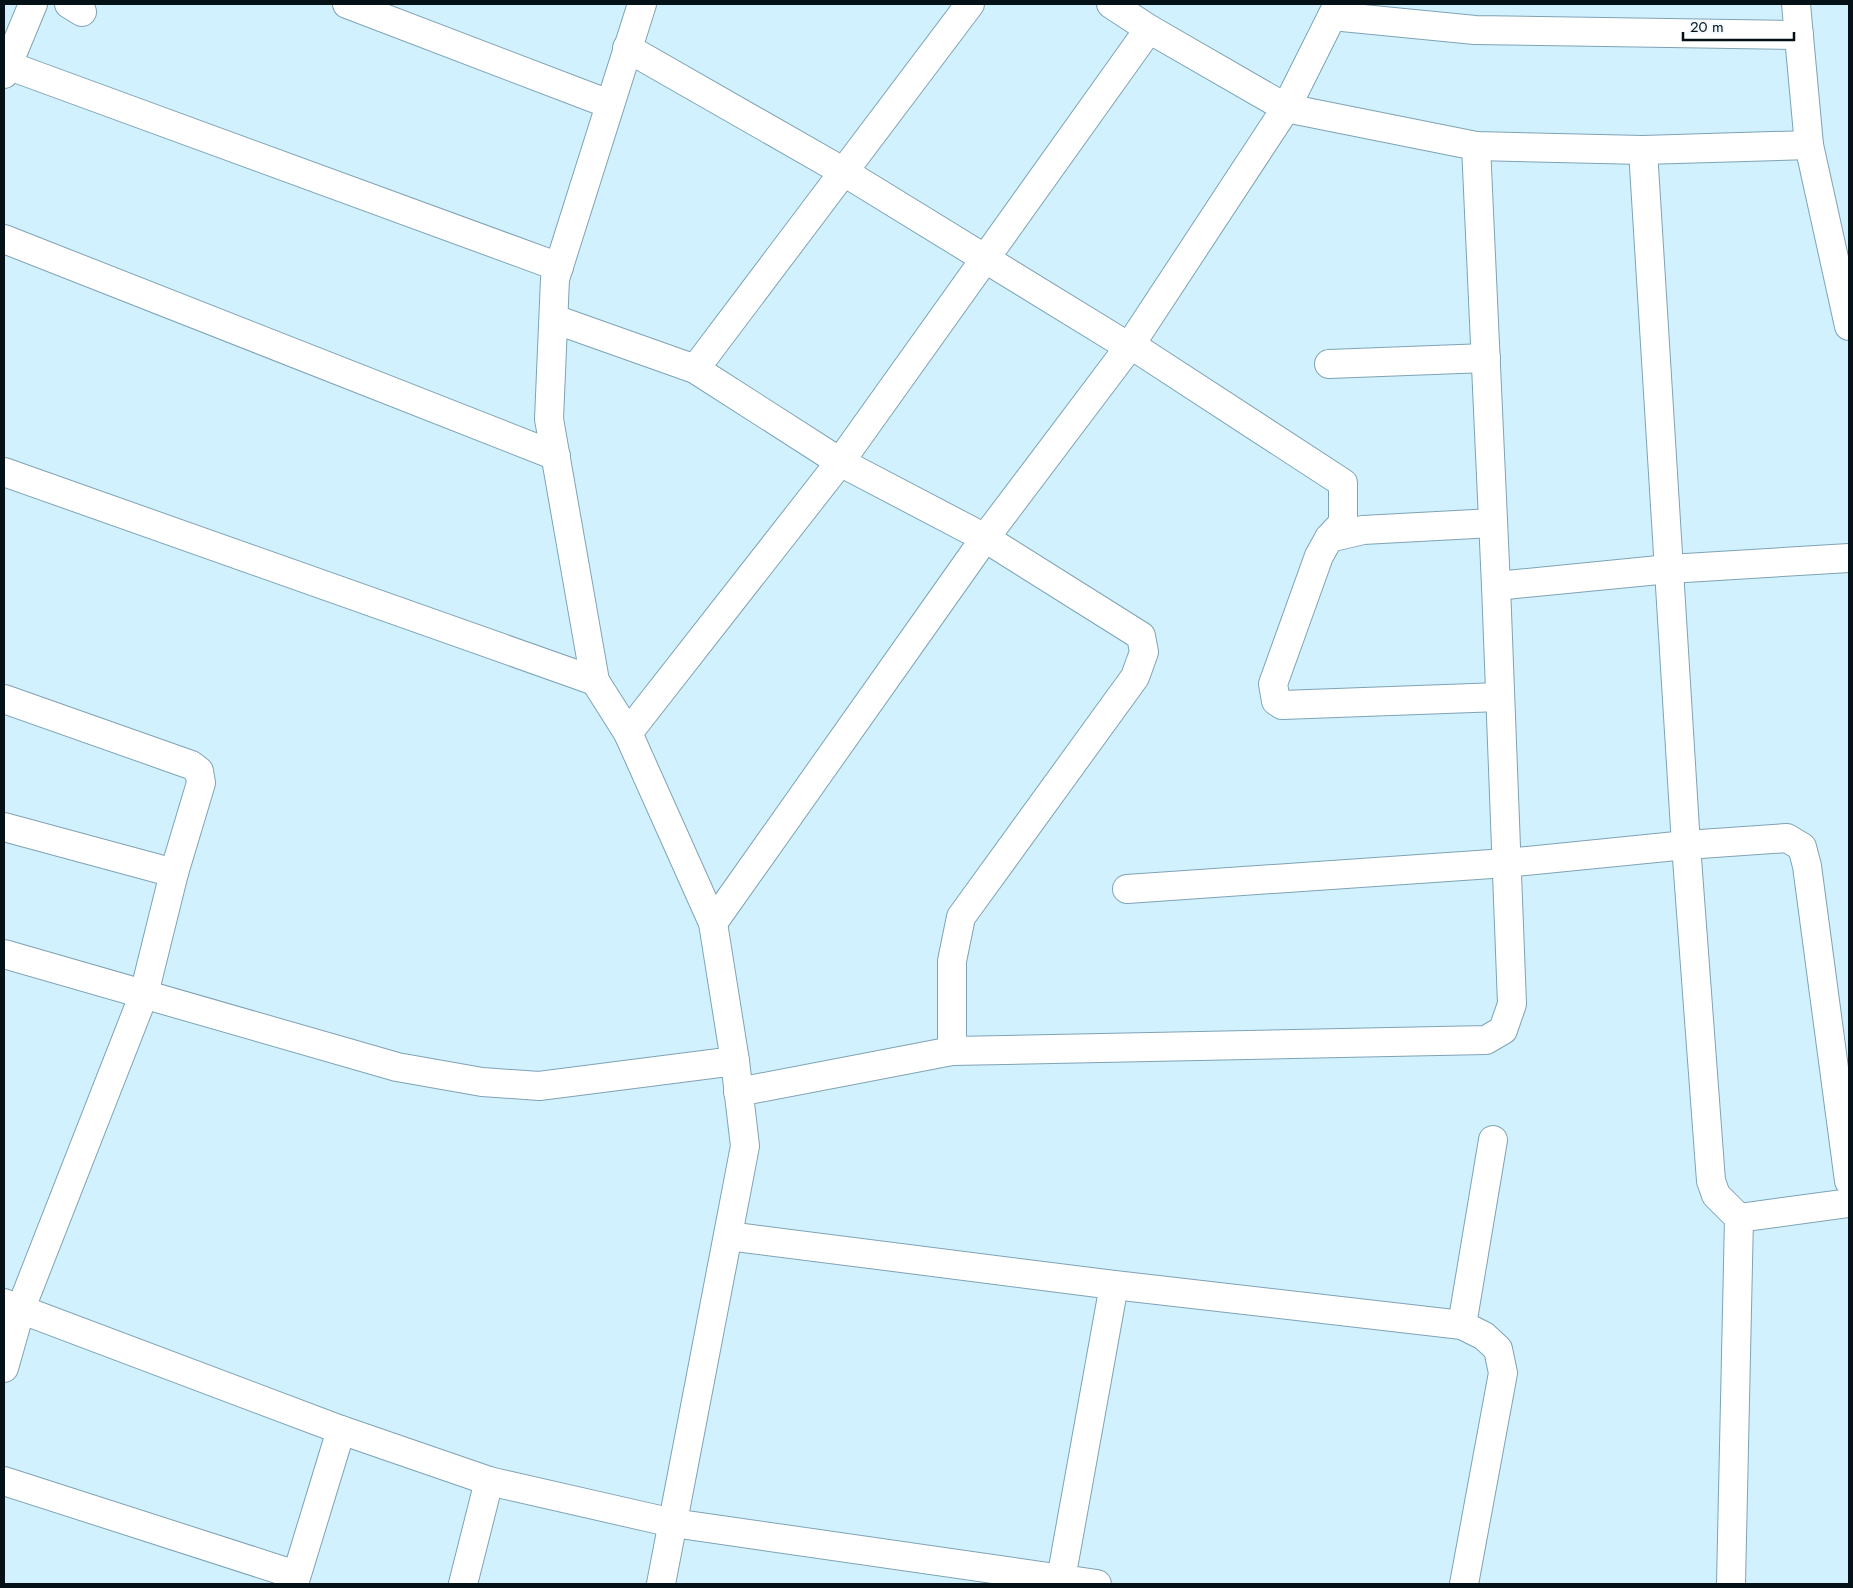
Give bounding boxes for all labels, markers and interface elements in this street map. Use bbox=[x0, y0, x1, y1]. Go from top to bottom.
scale bar bbox=[1683, 10, 1794, 42]
text: 20 m bbox=[1690, 16, 1724, 38]

